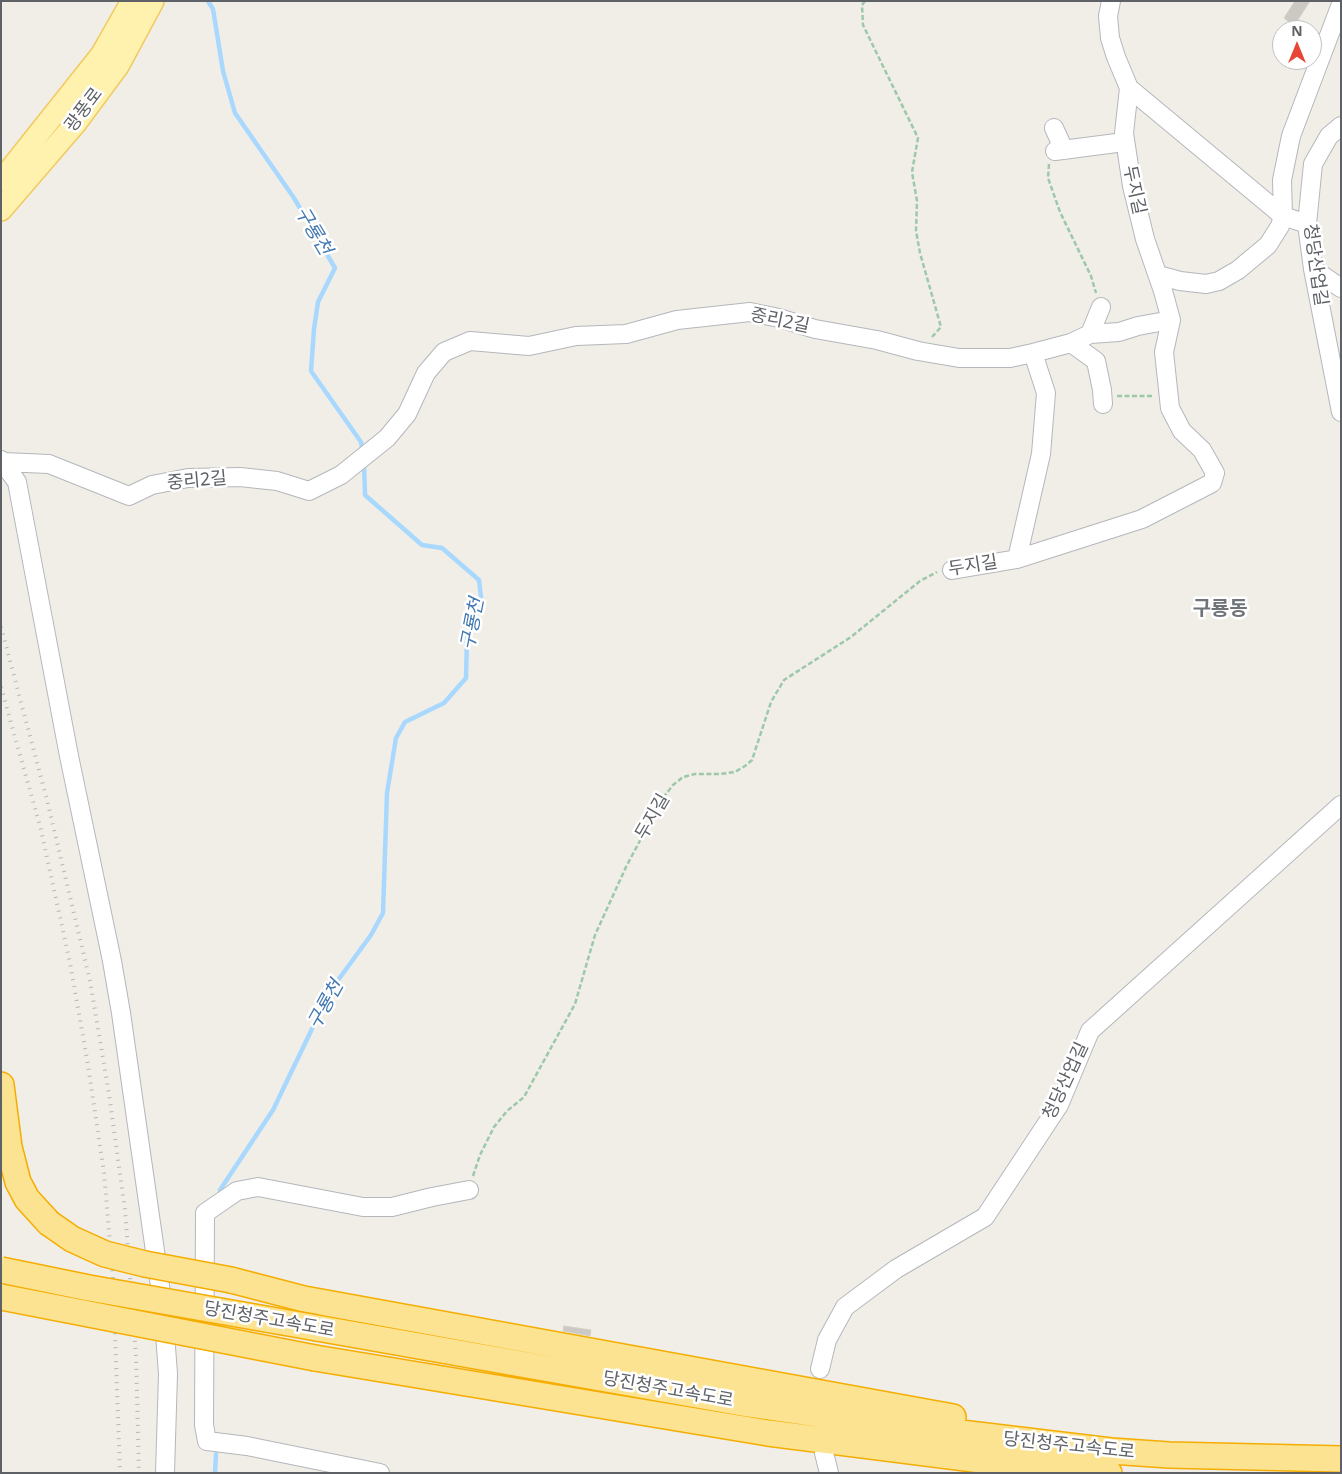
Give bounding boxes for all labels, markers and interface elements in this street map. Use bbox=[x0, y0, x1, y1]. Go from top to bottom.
north arrow bbox=[1272, 20, 1322, 70]
text: N bbox=[1291, 21, 1303, 40]
street label: 광풍로 bbox=[60, 84, 108, 136]
street label: 두지길 bbox=[1118, 163, 1150, 217]
water label: 구룡천 bbox=[290, 203, 336, 259]
street label: 청당산업길 bbox=[1299, 222, 1331, 308]
street label: 중리2길 bbox=[748, 304, 812, 338]
street label: 중리2길 bbox=[166, 468, 228, 494]
street label: 두지길 bbox=[947, 551, 999, 581]
water label: 구룡천 bbox=[457, 596, 489, 652]
district label: 구룡동 bbox=[1192, 597, 1248, 621]
street label: 두지길 bbox=[631, 790, 675, 844]
water label: 구룡천 bbox=[303, 977, 349, 1033]
street label: 청당산업길 bbox=[1039, 1039, 1093, 1123]
street label: 당진청주고속도로 bbox=[202, 1298, 336, 1342]
street label: 당진청주고속도로 bbox=[601, 1368, 735, 1412]
street label: 당진청주고속도로 bbox=[1002, 1428, 1136, 1464]

